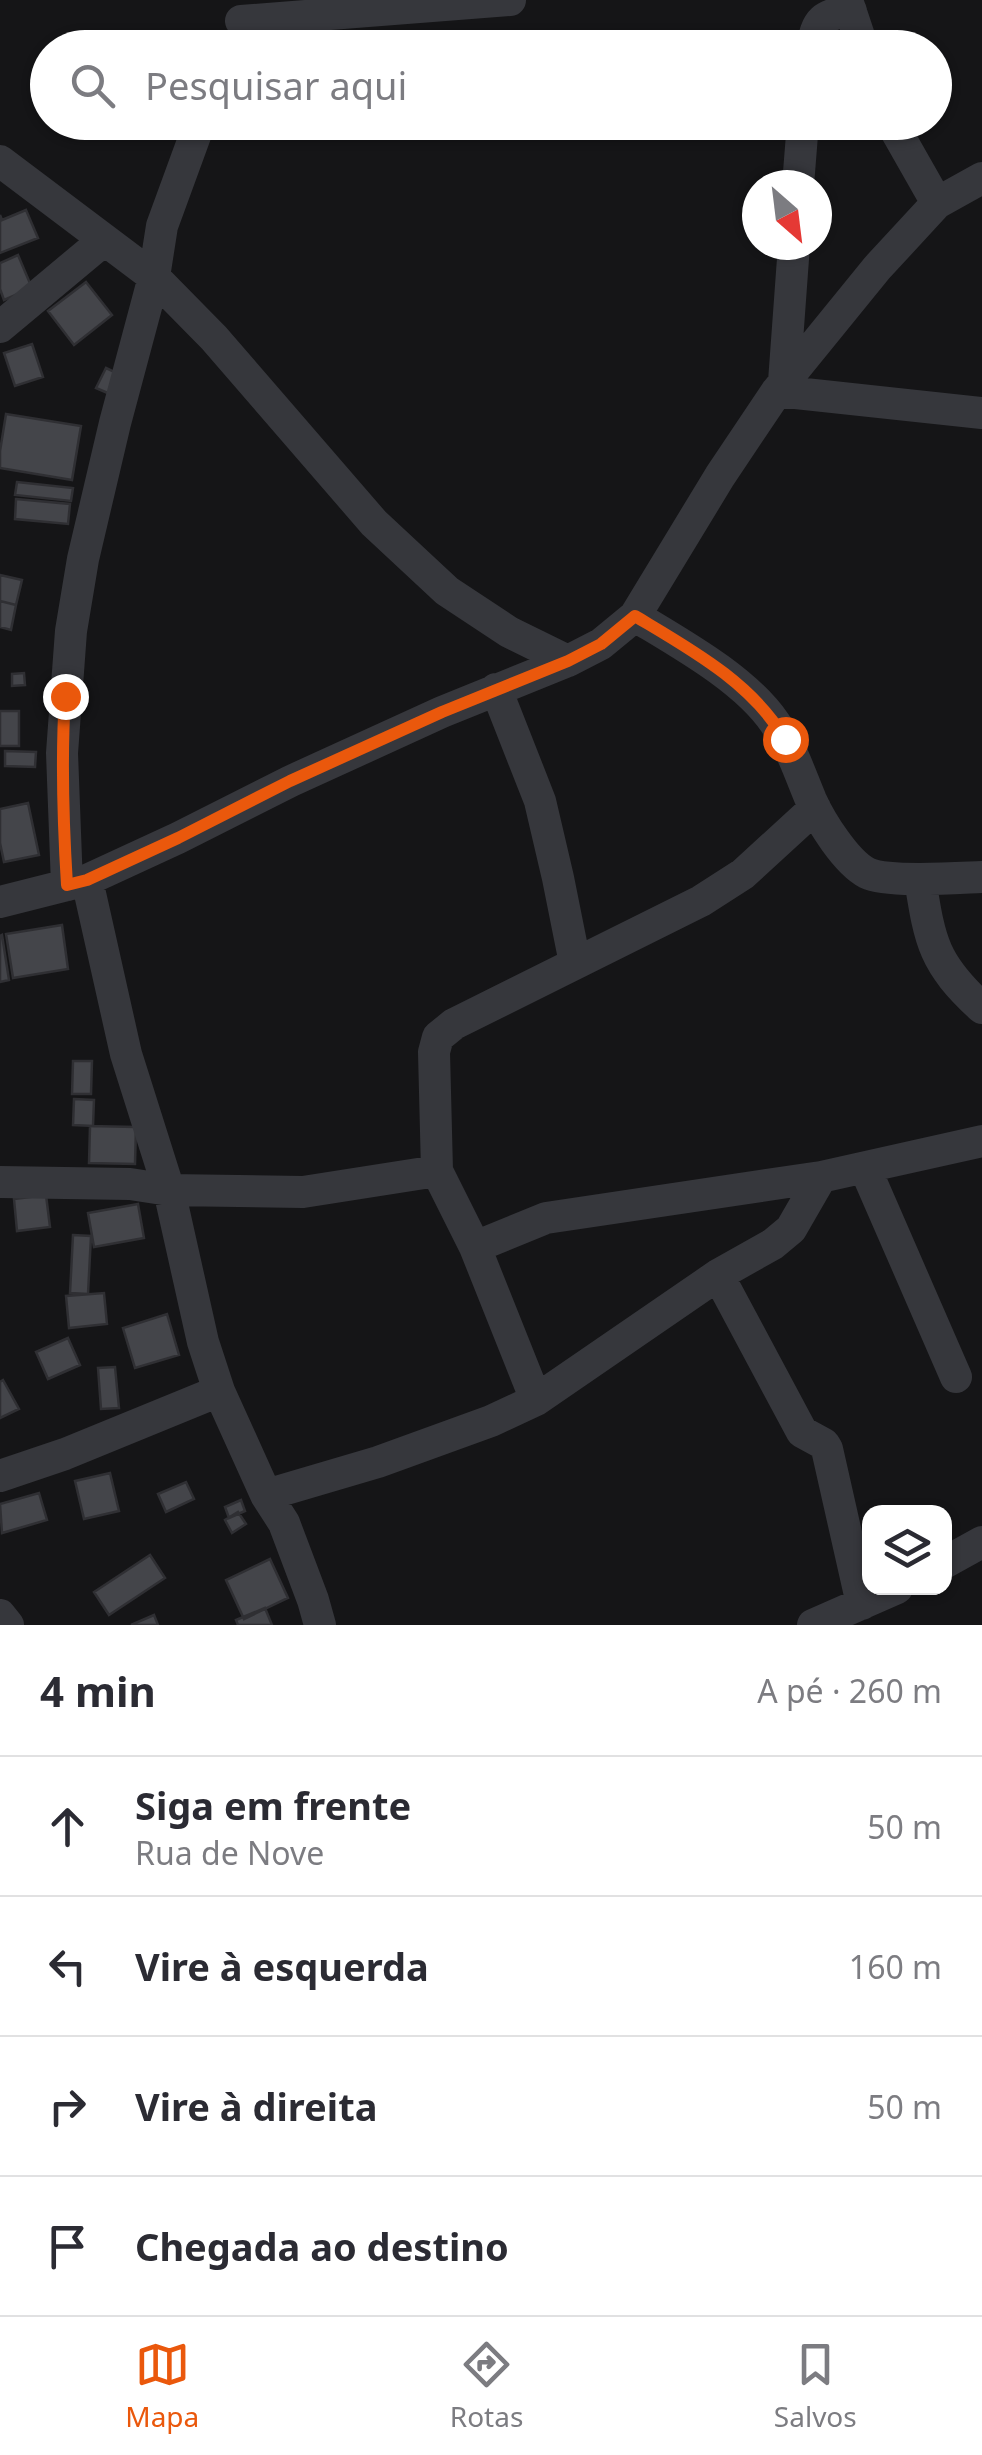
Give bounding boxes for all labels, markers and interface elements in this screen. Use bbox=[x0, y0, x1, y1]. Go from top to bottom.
search box bbox=[30, 30, 952, 140]
icon: search bbox=[65, 58, 120, 113]
text: Pesquisar aqui bbox=[145, 59, 407, 111]
north arrow bbox=[742, 170, 832, 260]
route end bbox=[43, 674, 89, 720]
route start bbox=[763, 717, 809, 763]
map controls bbox=[862, 1505, 952, 1595]
button: layers bbox=[862, 1505, 952, 1595]
text: 4 min bbox=[40, 1662, 156, 1719]
text: A pé · 260 m bbox=[757, 1669, 942, 1712]
text: Siga em frente bbox=[135, 1779, 411, 1831]
icon: ahead bbox=[40, 1799, 95, 1854]
text: 50 m bbox=[867, 1805, 942, 1848]
text: Rua de Nove bbox=[135, 1831, 324, 1874]
icon: left bbox=[40, 1939, 95, 1994]
text: Vire à esquerda bbox=[135, 1940, 429, 1992]
text: 160 m bbox=[849, 1945, 942, 1988]
icon: right bbox=[40, 2079, 95, 2134]
text: Vire à direita bbox=[135, 2080, 377, 2132]
text: 50 m bbox=[867, 2085, 942, 2128]
icon: arrive bbox=[40, 2219, 95, 2274]
text: Chegada ao destino bbox=[135, 2220, 509, 2272]
tab: Mapa bbox=[125, 2337, 199, 2435]
tab: Rotas bbox=[450, 2337, 523, 2435]
tab: Salvos bbox=[774, 2337, 857, 2435]

